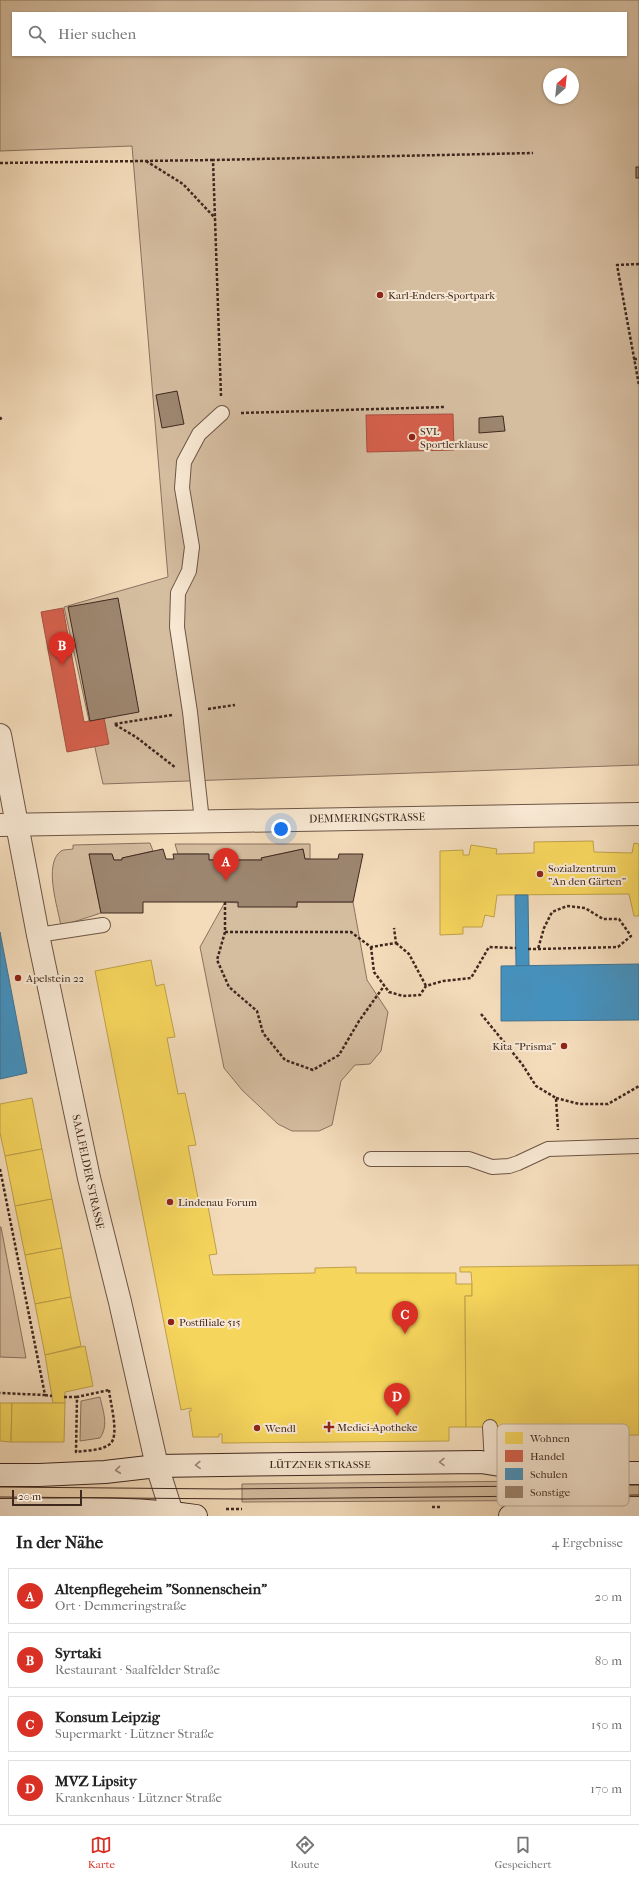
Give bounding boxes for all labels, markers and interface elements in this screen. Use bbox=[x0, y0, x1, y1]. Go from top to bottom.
search box bbox=[12, 12, 627, 56]
icon: search bbox=[26, 23, 48, 45]
text: Hier suchen bbox=[58, 25, 136, 43]
north arrow bbox=[543, 68, 579, 104]
place label: Karl-Enders-Sportpark bbox=[388, 289, 495, 302]
marker: Karl-Enders-Sportpark bbox=[375, 290, 385, 300]
place label: SVL Sportlerklause bbox=[420, 425, 489, 451]
marker: SVL Sportlerklause bbox=[407, 432, 417, 442]
pin: B bbox=[49, 632, 75, 665]
street label: DEMMERINGSTRASSE bbox=[309, 810, 426, 826]
your location bbox=[271, 819, 291, 839]
pin: A bbox=[213, 848, 239, 881]
place label: Sozialzentrum "An den Gärten" bbox=[548, 862, 626, 888]
marker: Sozialzentrum "An den Gärten" bbox=[535, 869, 545, 879]
place label: Apelstein 22 bbox=[25, 972, 85, 985]
marker: Apelstein 22 bbox=[13, 973, 23, 983]
place label: Kita "Prisma" bbox=[492, 1040, 556, 1053]
marker: Kita "Prisma" bbox=[559, 1041, 569, 1051]
street label: SAALFELDER STRASSE bbox=[69, 1113, 107, 1231]
place label: Lindenau Forum bbox=[178, 1196, 258, 1209]
marker: Lindenau Forum bbox=[165, 1197, 175, 1207]
pin: C bbox=[392, 1301, 418, 1334]
place label: Postfiliale 515 bbox=[179, 1316, 241, 1329]
marker: Postfiliale 515 bbox=[166, 1317, 176, 1327]
pin: D bbox=[384, 1383, 410, 1416]
place label: Medici-Apotheke bbox=[337, 1421, 418, 1434]
place label: Wendl bbox=[264, 1422, 296, 1435]
marker: Medici-Apotheke bbox=[324, 1422, 334, 1432]
marker: Wendl bbox=[252, 1423, 262, 1433]
legend bbox=[497, 1424, 629, 1506]
text: Wohnen bbox=[529, 1432, 570, 1445]
text: Handel bbox=[530, 1450, 565, 1463]
street label: LÜTZNER STRASSE bbox=[269, 1458, 371, 1471]
one-way arrow bbox=[439, 1458, 445, 1466]
one-way arrow bbox=[195, 1461, 201, 1469]
one-way arrow bbox=[115, 1466, 121, 1475]
text: Schulen bbox=[530, 1468, 568, 1481]
text: Sonstige bbox=[530, 1486, 571, 1499]
scale bar bbox=[12, 1488, 82, 1507]
text: 20 m bbox=[18, 1490, 41, 1503]
text: In der Nähe bbox=[16, 1532, 103, 1552]
text: 4 Ergebnisse bbox=[552, 1535, 623, 1550]
text: Altenpflegeheim "Sonnenschein" bbox=[55, 1580, 267, 1598]
text: A bbox=[26, 1589, 34, 1604]
text: 20 m bbox=[595, 1589, 622, 1604]
text: Ort · Demmeringstraße bbox=[55, 1598, 186, 1613]
text: Syrtaki bbox=[55, 1644, 101, 1662]
text: B bbox=[26, 1653, 34, 1668]
text: 80 m bbox=[595, 1653, 622, 1668]
text: Restaurant · Saalfelder Straße bbox=[55, 1662, 220, 1677]
text: Konsum Leipzig bbox=[55, 1708, 160, 1726]
text: C bbox=[26, 1717, 34, 1732]
text: 150 m bbox=[591, 1717, 622, 1732]
text: Supermarkt · Lützner Straße bbox=[55, 1726, 214, 1741]
text: MVZ Lipsity bbox=[55, 1772, 137, 1790]
text: D bbox=[25, 1781, 35, 1796]
text: 170 m bbox=[590, 1781, 622, 1796]
text: Krankenhaus · Lützner Straße bbox=[55, 1790, 222, 1805]
tab: Karte bbox=[88, 1834, 115, 1871]
tab: Route bbox=[290, 1834, 319, 1871]
tab: Gespeichert bbox=[494, 1834, 551, 1871]

